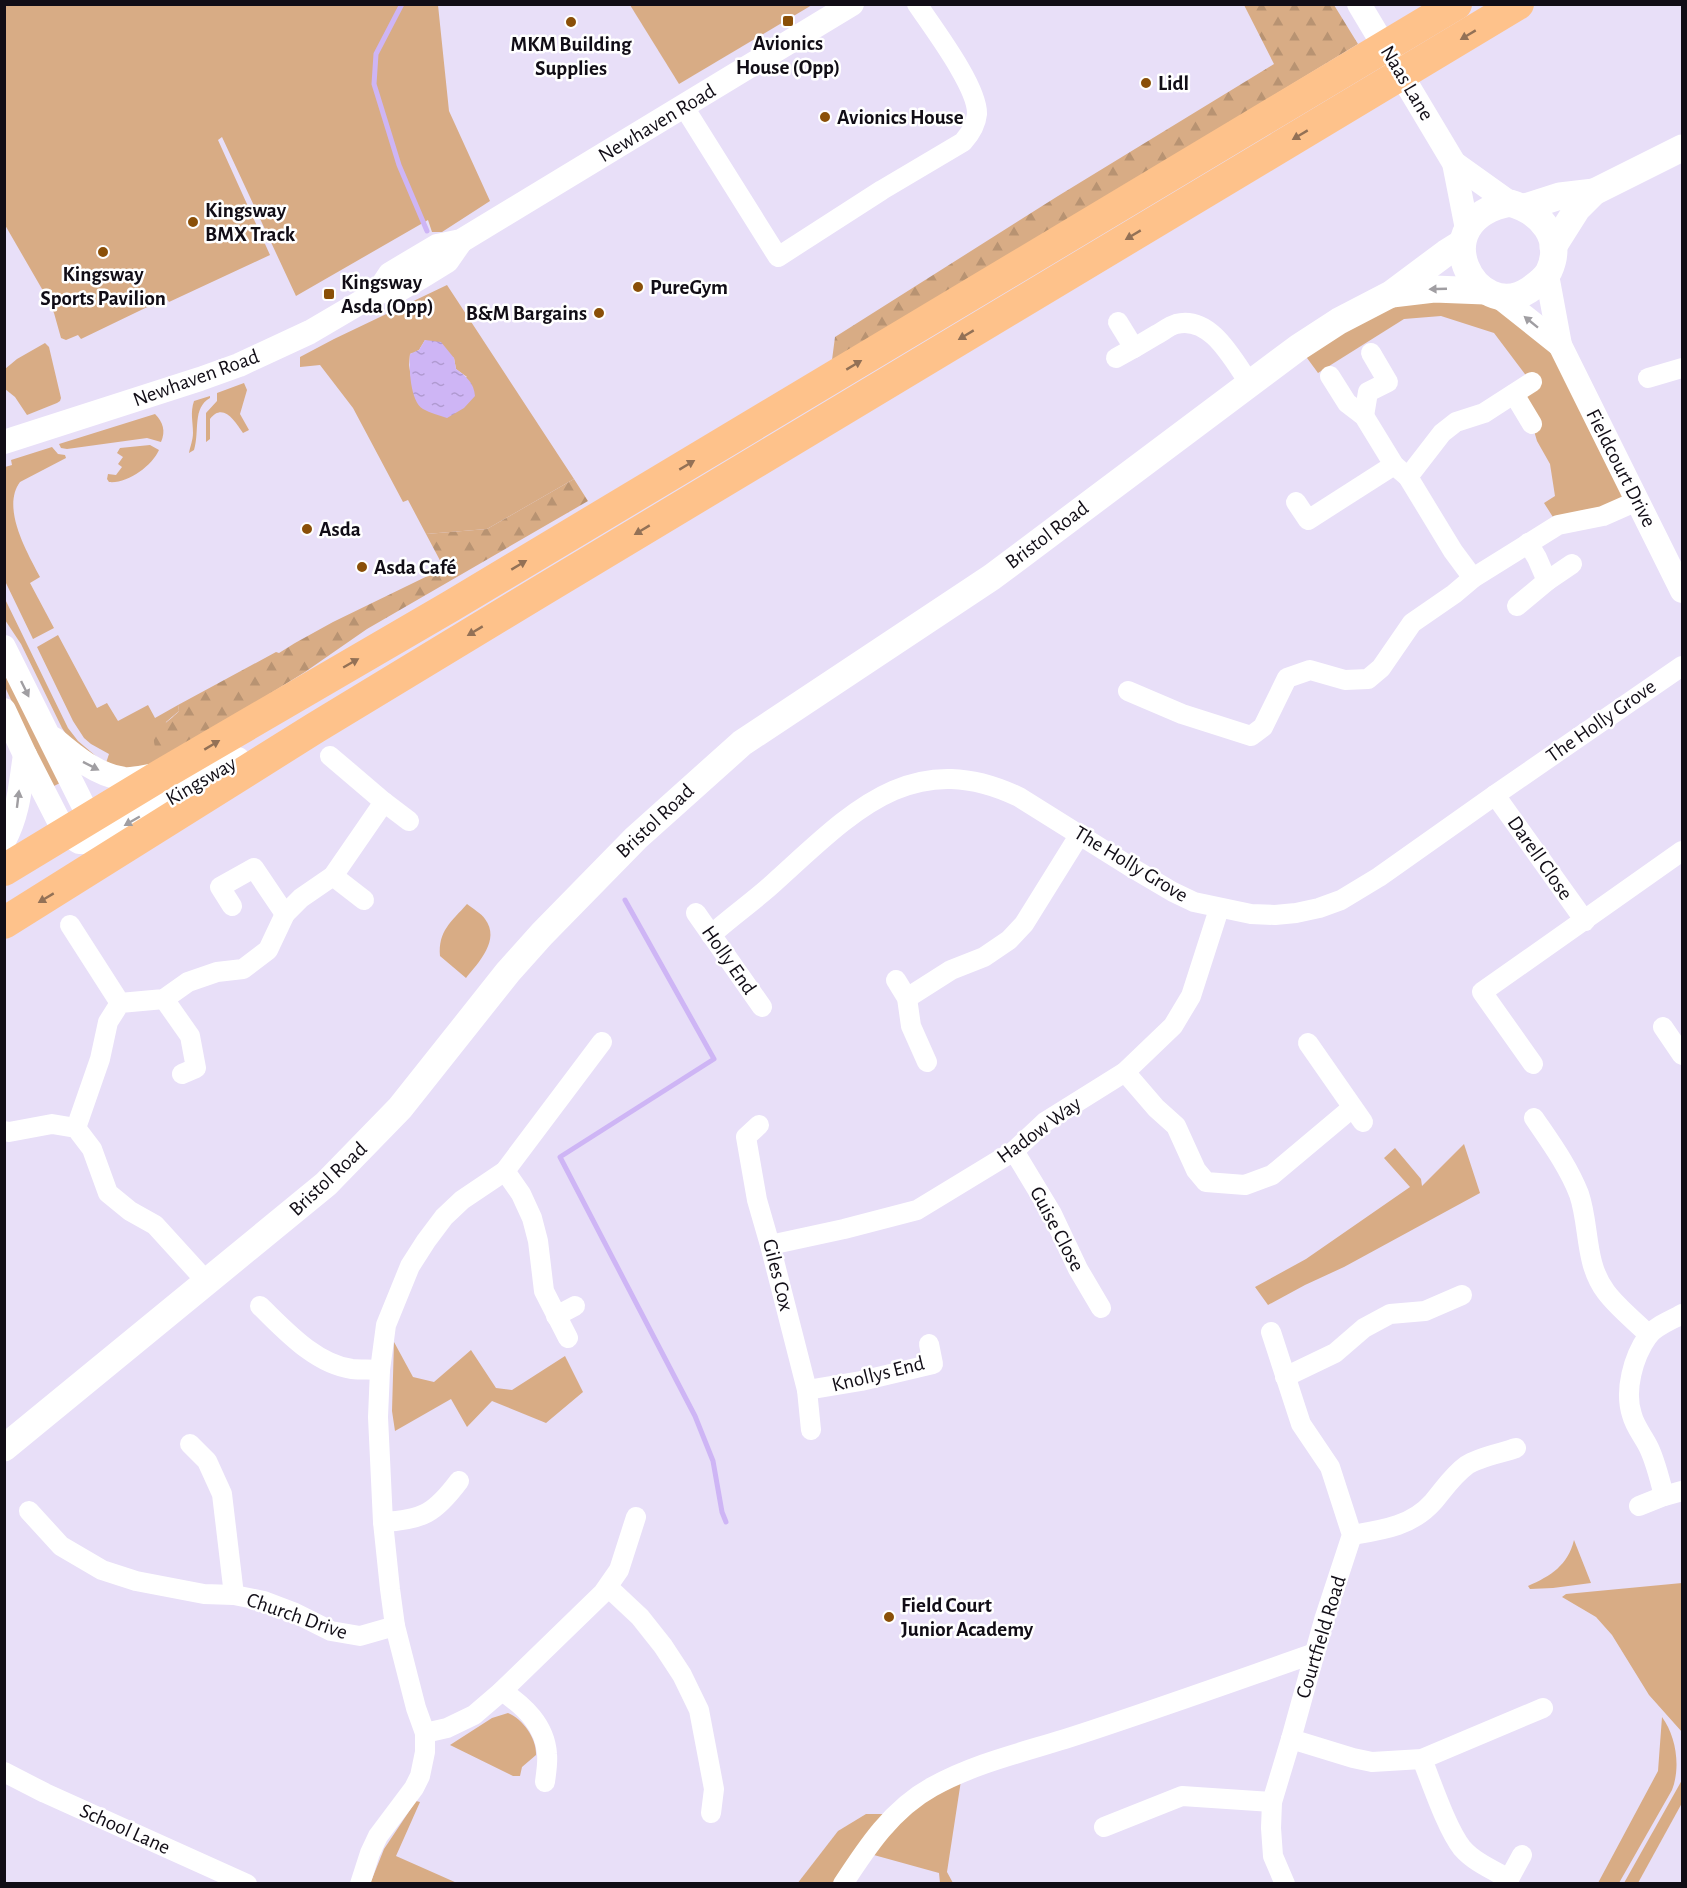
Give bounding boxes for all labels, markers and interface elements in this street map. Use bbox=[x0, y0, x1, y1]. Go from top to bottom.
marker: Avionics House (Opp) bbox=[781, 14, 795, 28]
marker: MKM Building Supplies bbox=[564, 15, 578, 29]
one-way arrow bbox=[1460, 29, 1476, 40]
place label: Avionics House (Opp) bbox=[736, 33, 840, 78]
place label: MKM Building Supplies bbox=[510, 34, 632, 79]
street label: Naas Lane bbox=[1377, 42, 1437, 124]
place label: Lidl bbox=[1158, 73, 1189, 94]
marker: Lidl bbox=[1139, 76, 1153, 90]
street label: Newhaven Road bbox=[595, 80, 719, 166]
place label: Avionics House bbox=[837, 107, 964, 128]
marker: Avionics House bbox=[818, 110, 832, 124]
one-way arrow bbox=[1292, 129, 1308, 140]
place label: Kingsway BMX Track bbox=[205, 200, 296, 245]
marker: Kingsway BMX Track bbox=[186, 215, 200, 229]
one-way arrow bbox=[1125, 229, 1141, 240]
marker: Kingsway Sports Pavilion bbox=[96, 245, 110, 259]
place label: Kingsway Sports Pavilion bbox=[40, 264, 166, 309]
place label: Kingsway Asda (Opp) bbox=[341, 272, 434, 317]
place label: PureGym bbox=[650, 277, 728, 298]
marker: PureGym bbox=[631, 280, 645, 294]
one-way arrow bbox=[1428, 285, 1447, 294]
marker: Kingsway Asda (Opp) bbox=[322, 287, 336, 301]
place label: B&M Bargains bbox=[466, 303, 587, 324]
marker: B&M Bargains bbox=[592, 306, 606, 320]
one-way arrow bbox=[1523, 316, 1538, 328]
one-way arrow bbox=[957, 330, 974, 340]
street label: Newhaven Road bbox=[130, 345, 262, 411]
one-way arrow bbox=[846, 359, 862, 370]
street label: Fieldcourt Drive bbox=[1582, 406, 1660, 530]
one-way arrow bbox=[679, 459, 695, 470]
street label: Bristol Road bbox=[1002, 497, 1092, 573]
place label: Asda bbox=[319, 519, 361, 540]
marker: Asda bbox=[300, 522, 314, 536]
one-way arrow bbox=[634, 525, 650, 536]
place label: Asda Café bbox=[374, 557, 456, 578]
one-way arrow bbox=[511, 559, 527, 570]
marker: Asda Café bbox=[355, 560, 369, 574]
one-way arrow bbox=[466, 626, 483, 636]
one-way arrow bbox=[343, 658, 360, 668]
street label: The Holly Grove bbox=[1542, 676, 1660, 766]
one-way arrow bbox=[20, 681, 29, 698]
one-way arrow bbox=[204, 739, 220, 750]
street label: Kingsway bbox=[162, 752, 240, 809]
one-way arrow bbox=[83, 762, 100, 771]
street label: Bristol Road bbox=[612, 780, 698, 862]
one-way arrow bbox=[13, 790, 23, 809]
street label: Darell Close bbox=[1504, 812, 1576, 904]
one-way arrow bbox=[124, 815, 140, 826]
street label: The Holly Grove bbox=[1071, 822, 1191, 906]
one-way arrow bbox=[37, 893, 54, 903]
street label: Holly End bbox=[698, 922, 760, 998]
street label: Hadow Way bbox=[993, 1093, 1085, 1167]
street label: Bristol Road bbox=[285, 1138, 371, 1220]
street label: Guise Close bbox=[1026, 1183, 1088, 1275]
street label: Giles Cox bbox=[759, 1237, 797, 1313]
street label: Knollys End bbox=[830, 1352, 927, 1396]
street label: Courtfield Road bbox=[1292, 1573, 1350, 1701]
street label: Church Drive bbox=[244, 1589, 350, 1643]
place label: Field Court Junior Academy bbox=[901, 1595, 1034, 1640]
marker: Field Court Junior Academy bbox=[882, 1610, 896, 1624]
street label: School Lane bbox=[77, 1800, 173, 1858]

